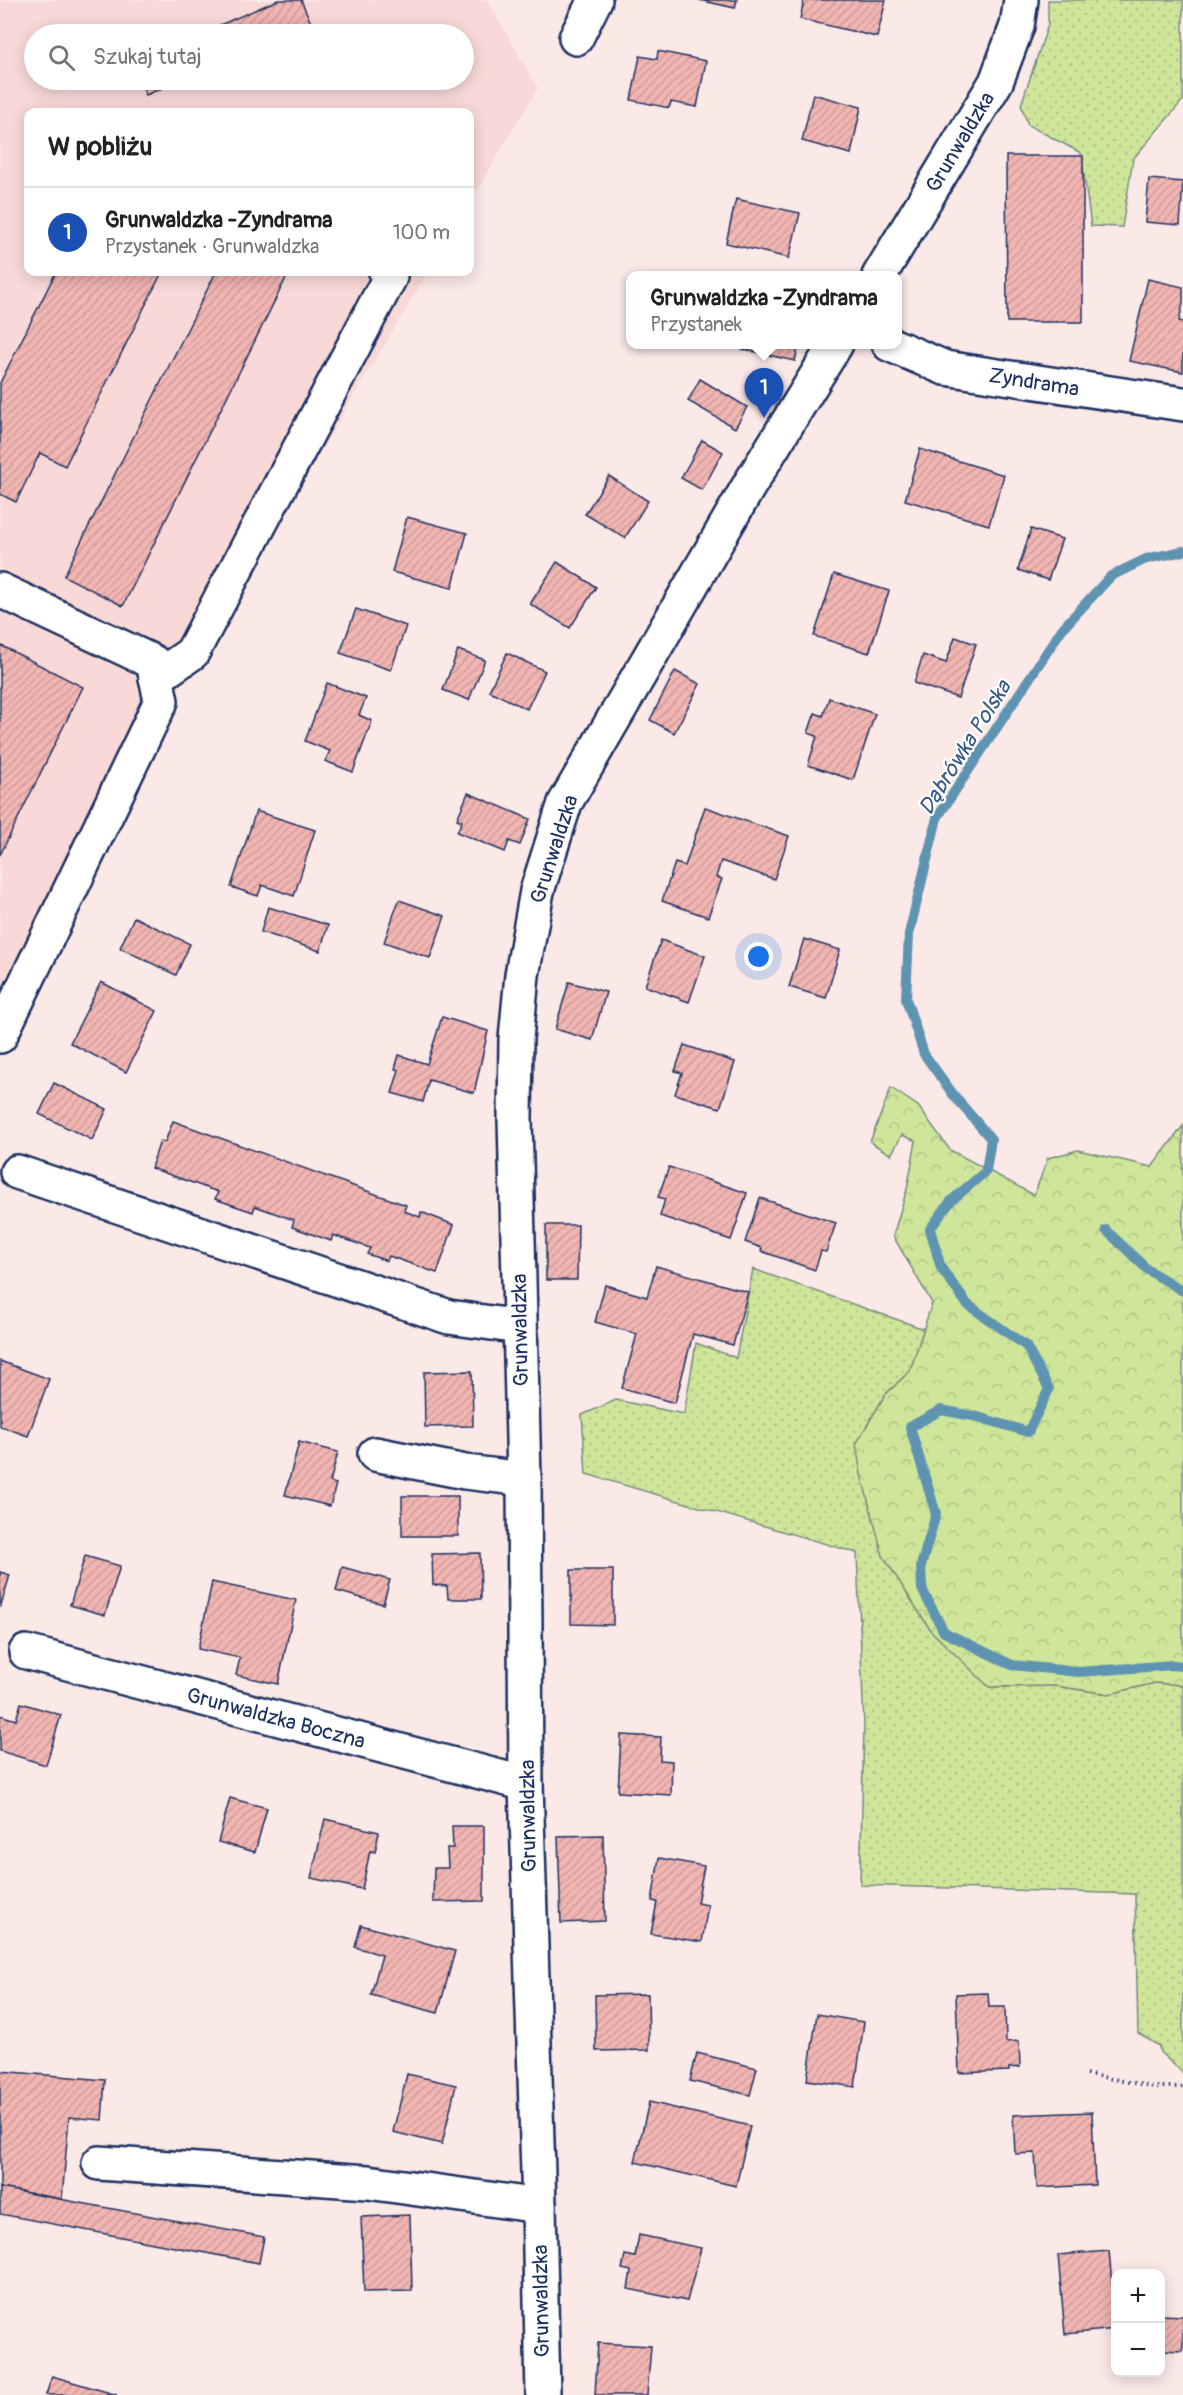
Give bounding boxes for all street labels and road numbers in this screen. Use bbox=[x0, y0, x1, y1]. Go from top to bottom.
street label: Grunwaldzka bbox=[920, 87, 1001, 197]
street label: Zyndrama bbox=[987, 362, 1081, 403]
street label: Grunwaldzka bbox=[524, 791, 585, 907]
street label: Grunwaldzka bbox=[506, 1273, 535, 1386]
street label: Grunwaldzka Boczna bbox=[184, 1682, 368, 1755]
street label: Grunwaldzka bbox=[514, 1759, 543, 1872]
street label: Grunwaldzka bbox=[527, 2244, 556, 2357]

